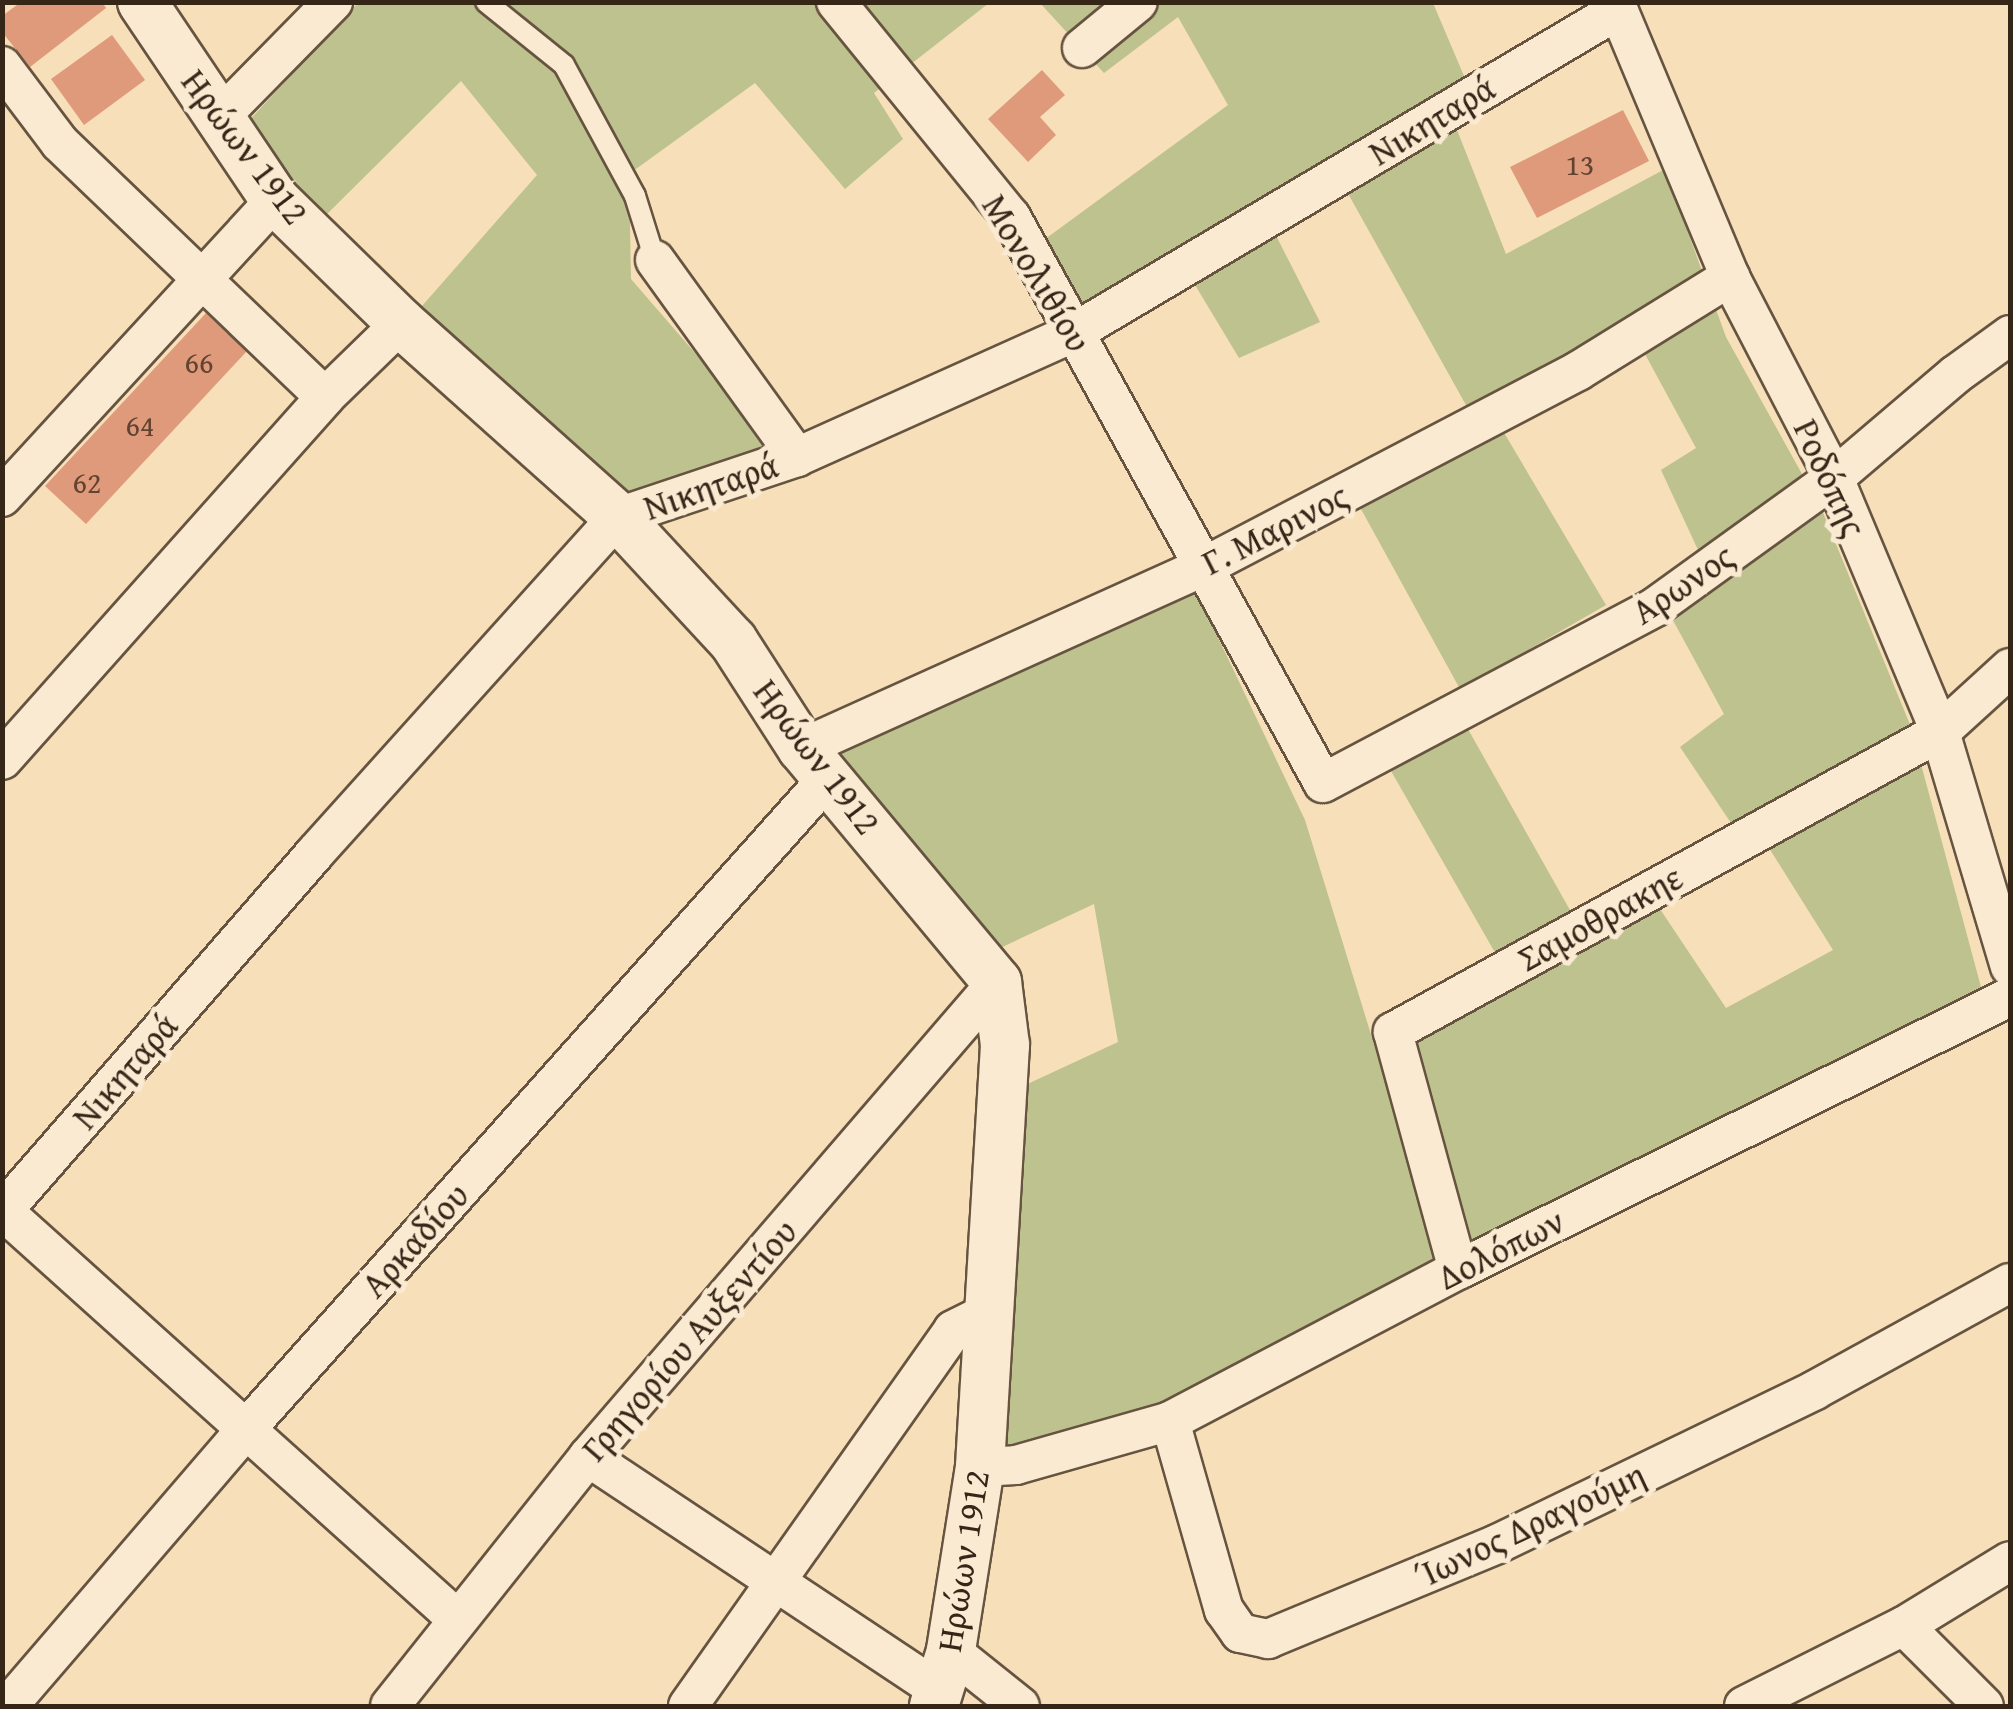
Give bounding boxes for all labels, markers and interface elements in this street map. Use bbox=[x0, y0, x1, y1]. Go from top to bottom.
street label: Ηρώων 1912 bbox=[173, 61, 317, 233]
street label: Νικηταρά bbox=[1361, 66, 1503, 174]
house number: 13 bbox=[1566, 146, 1594, 182]
street label: Μονολιθίου bbox=[974, 187, 1100, 359]
house number: 66 bbox=[185, 344, 213, 380]
house number: 64 bbox=[126, 407, 154, 443]
street label: Ροδόπης bbox=[1785, 413, 1875, 543]
street label: Νικηταρά bbox=[638, 443, 784, 529]
house number: 62 bbox=[73, 464, 101, 500]
street label: Γ. Μαρινος bbox=[1195, 474, 1355, 584]
street label: Αρωνος bbox=[1624, 535, 1742, 633]
street label: Ηρώων 1912 bbox=[745, 671, 889, 843]
street label: Σαμοθρακηε bbox=[1511, 856, 1689, 980]
street label: Νικηταρά bbox=[63, 1005, 187, 1137]
street label: Αρκαδίου bbox=[353, 1174, 477, 1306]
street label: Δολόπων bbox=[1431, 1199, 1571, 1299]
street label: Γρηγορίου Αυξεντίου bbox=[573, 1211, 805, 1469]
street label: Ίωνος Δραγούμη bbox=[1408, 1453, 1652, 1597]
street label: Ηρώων 1912 bbox=[928, 1467, 998, 1655]

